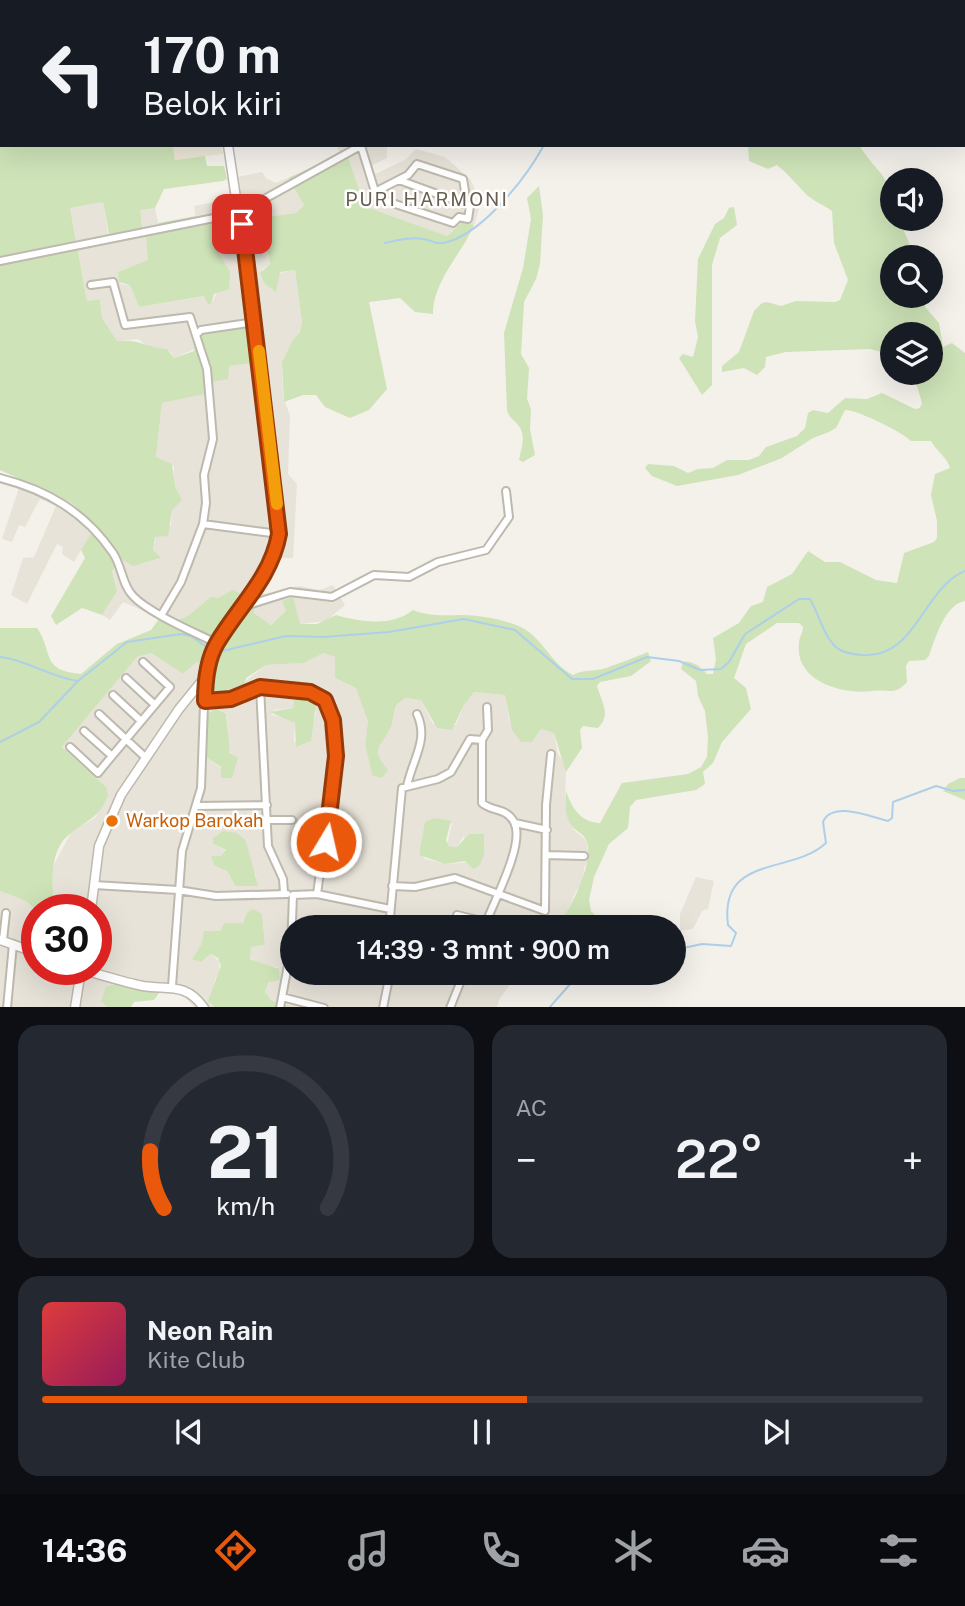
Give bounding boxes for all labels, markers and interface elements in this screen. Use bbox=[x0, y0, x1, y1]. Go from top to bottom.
text: 170 m bbox=[143, 26, 281, 84]
icon: left bbox=[28, 28, 119, 119]
text: Belok kiri bbox=[143, 85, 282, 122]
map controls bbox=[880, 168, 943, 385]
button: sound bbox=[880, 168, 943, 231]
district label: PURI HARMONI bbox=[345, 188, 509, 210]
pin bbox=[212, 194, 272, 254]
icon: arrive bbox=[223, 205, 261, 243]
button: search bbox=[880, 245, 943, 308]
button: layers bbox=[880, 322, 943, 385]
position arrow bbox=[289, 805, 363, 879]
place label: Warkop Barokah bbox=[126, 810, 264, 831]
marker: Warkop Barokah bbox=[104, 813, 120, 829]
speed limit sign: 30 bbox=[21, 894, 112, 985]
text: 14:39 · 3 mnt · 900 m bbox=[356, 934, 610, 965]
text: AC bbox=[516, 1094, 547, 1121]
text: 21 bbox=[207, 1109, 284, 1194]
text: 22° bbox=[675, 1129, 764, 1190]
text: − bbox=[516, 1138, 537, 1183]
text: + bbox=[902, 1138, 923, 1183]
text: km/h bbox=[216, 1190, 275, 1220]
text: Neon Rain bbox=[147, 1315, 273, 1346]
text: Kite Club bbox=[147, 1346, 245, 1373]
icon: previous bbox=[170, 1413, 208, 1451]
icon: pause bbox=[463, 1413, 501, 1451]
icon: next bbox=[757, 1413, 795, 1451]
icon: directions bbox=[211, 1526, 260, 1575]
icon: music bbox=[344, 1526, 393, 1575]
icon: phone bbox=[476, 1526, 525, 1575]
icon: climate bbox=[609, 1526, 658, 1575]
icon: car bbox=[741, 1526, 790, 1575]
icon: filters bbox=[874, 1526, 923, 1575]
text: 14:36 bbox=[42, 1532, 127, 1569]

